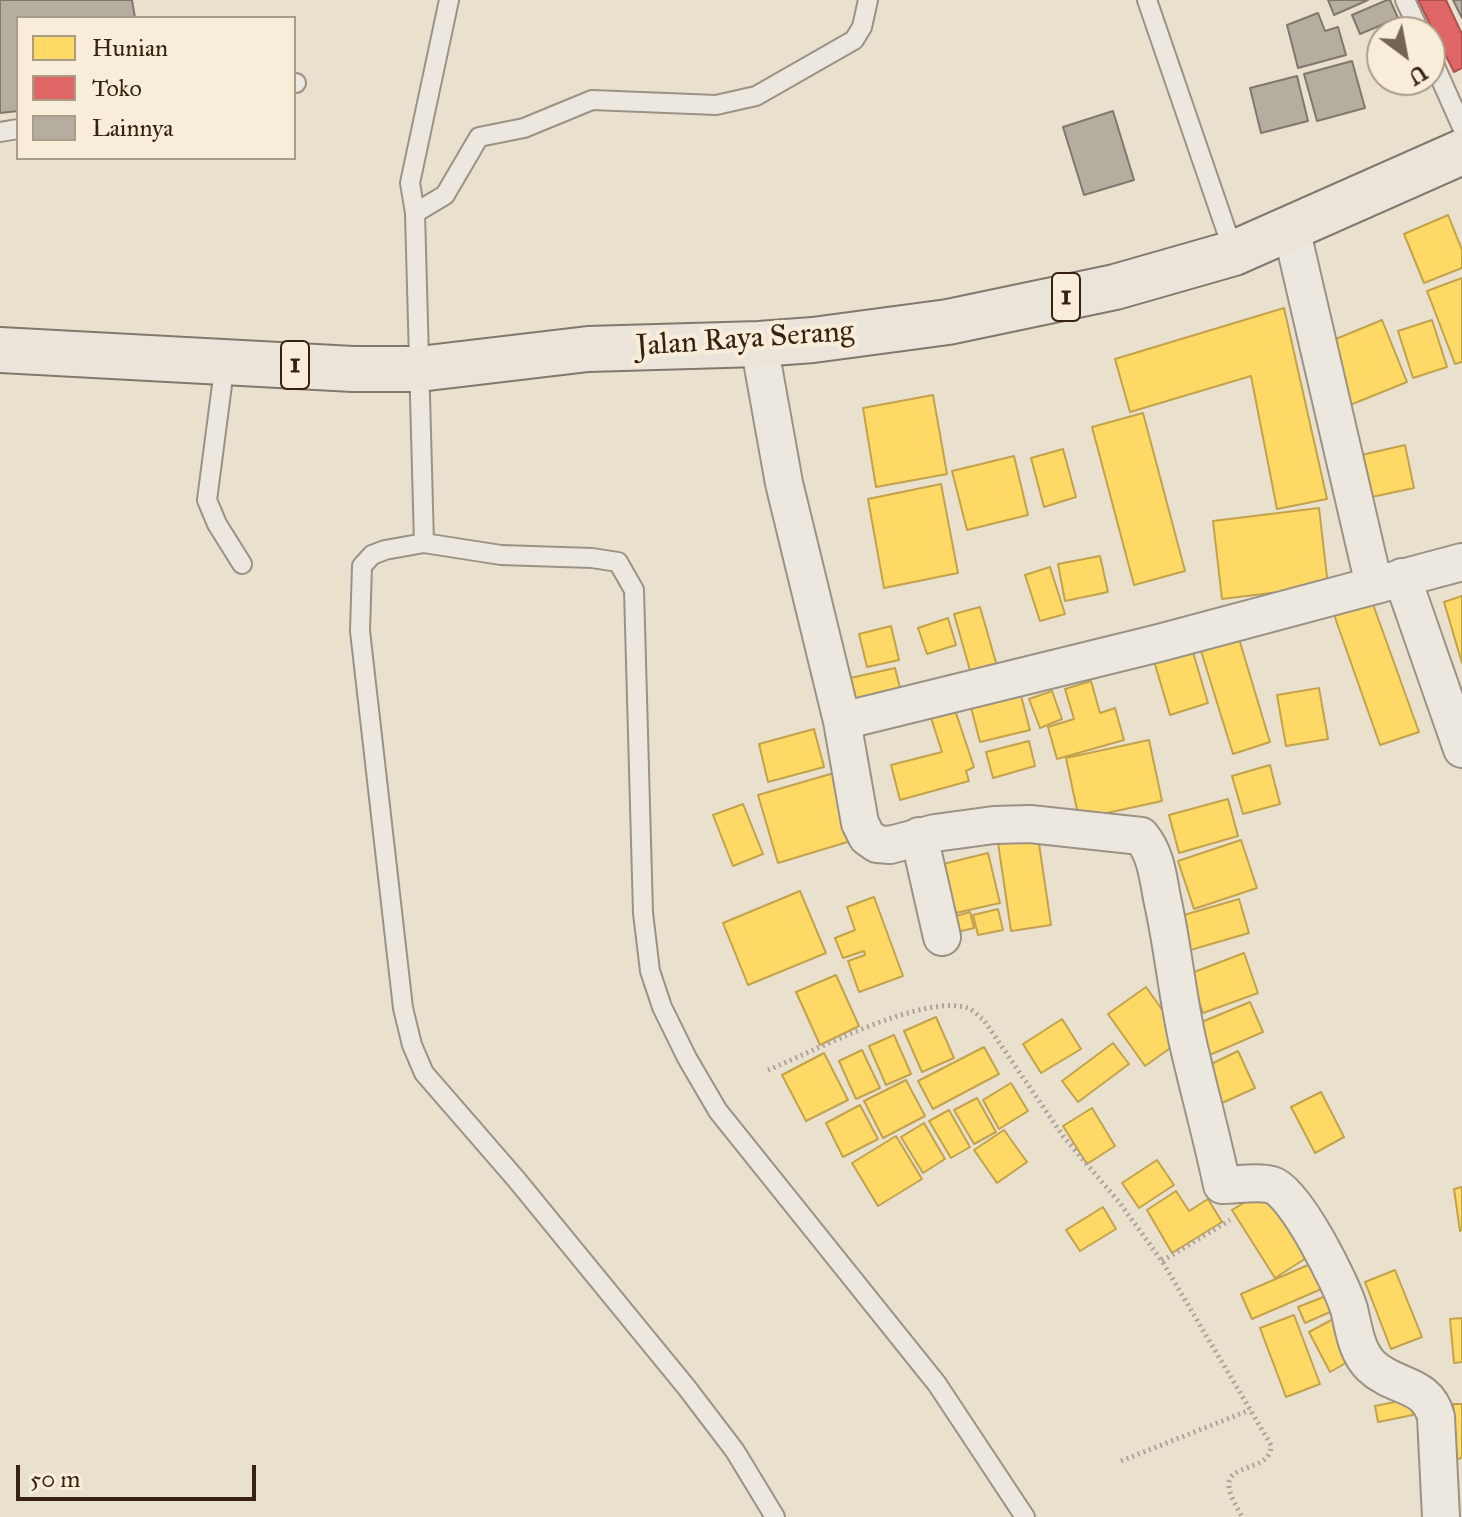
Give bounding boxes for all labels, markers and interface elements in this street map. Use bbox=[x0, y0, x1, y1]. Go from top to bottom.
legend bbox=[16, 16, 296, 160]
north arrow bbox=[1366, 16, 1446, 96]
text: Hunian bbox=[92, 33, 168, 63]
text: U bbox=[1403, 59, 1432, 91]
text: Toko bbox=[92, 73, 142, 103]
text: Lainnya bbox=[92, 113, 173, 143]
road number: 1 bbox=[1052, 273, 1080, 321]
street label: Jalan Raya Serang bbox=[635, 314, 855, 366]
road number: 1 bbox=[281, 341, 309, 389]
scale bar bbox=[20, 1449, 260, 1499]
text: 50 m bbox=[30, 1464, 80, 1494]

